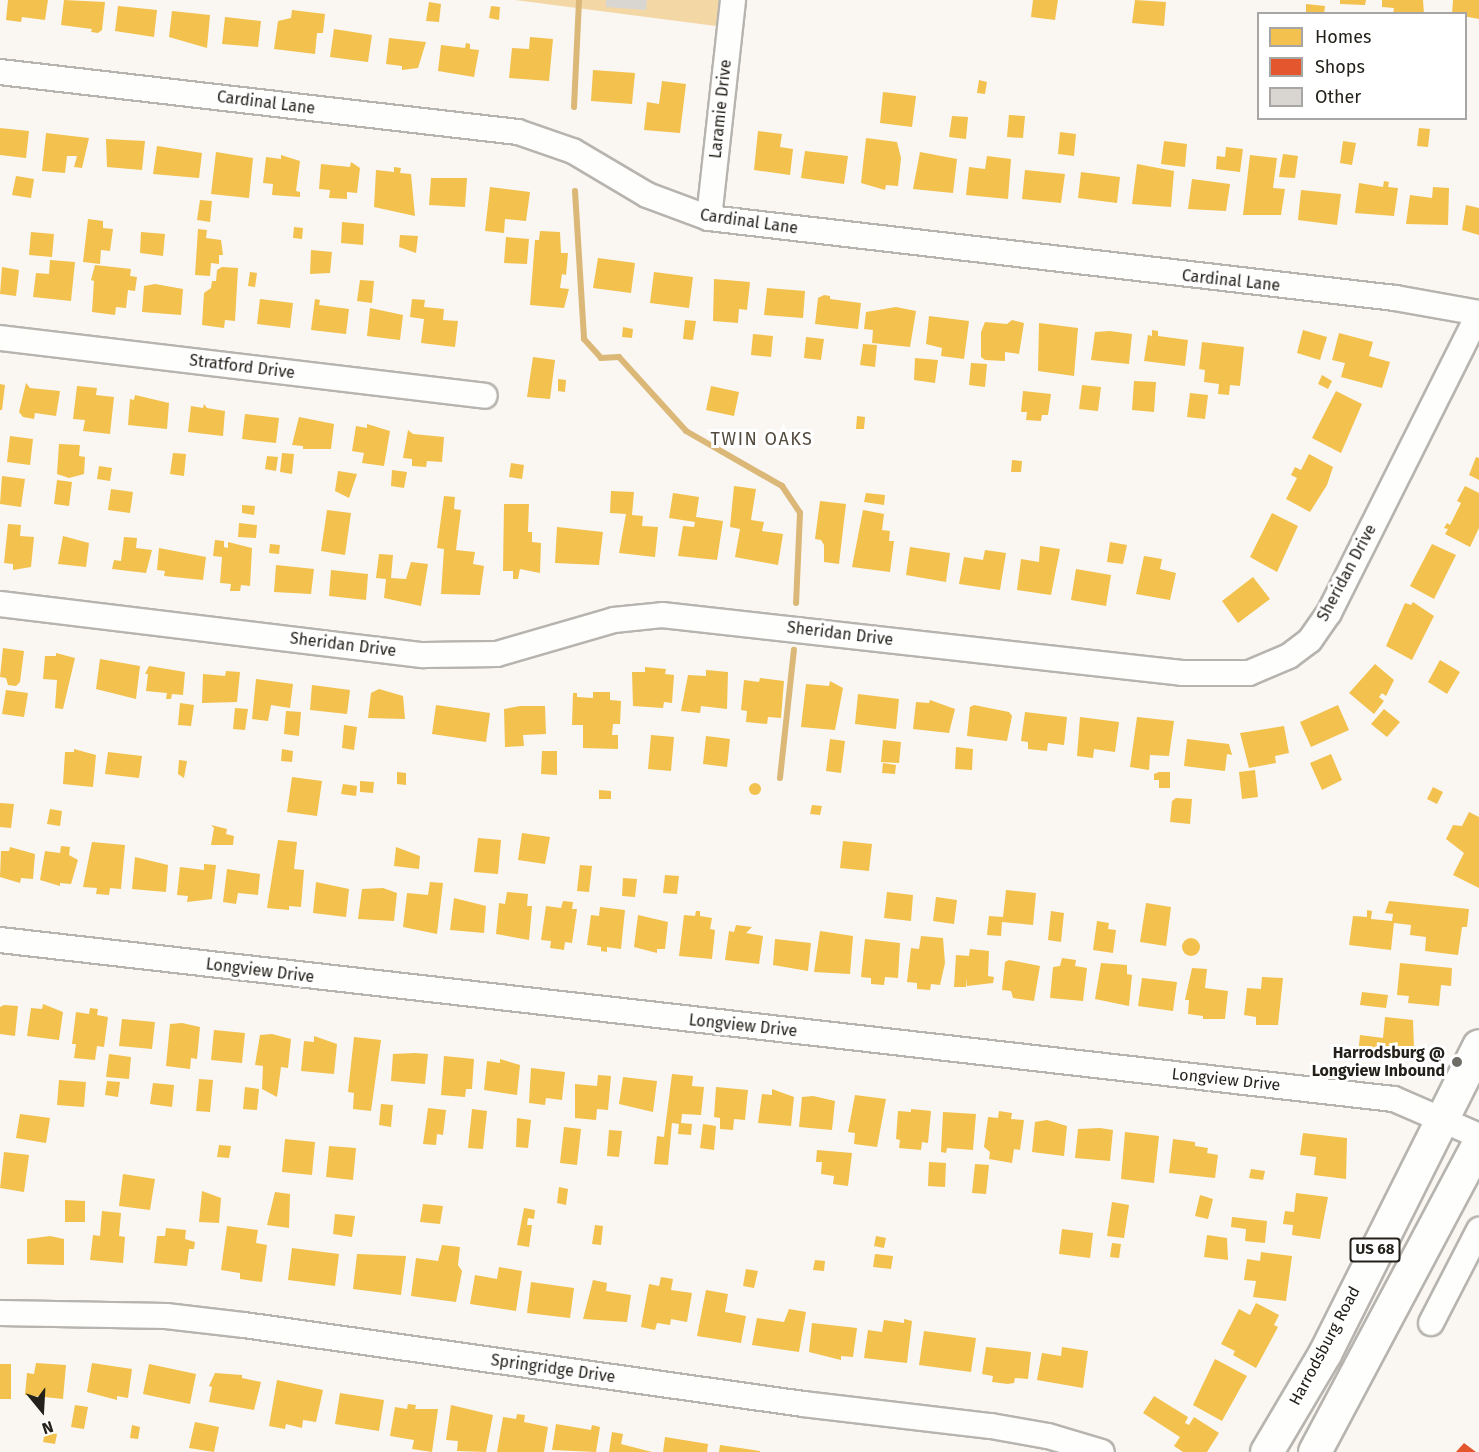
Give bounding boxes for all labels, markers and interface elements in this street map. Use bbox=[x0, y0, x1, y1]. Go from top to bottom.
legend bbox=[1257, 12, 1467, 120]
text: Homes bbox=[1315, 26, 1371, 48]
text: Shops bbox=[1315, 56, 1365, 78]
street label: Laramie Drive bbox=[706, 59, 736, 159]
text: Other bbox=[1315, 86, 1361, 108]
street label: Cardinal Lane bbox=[216, 87, 316, 119]
street label: Cardinal Lane bbox=[699, 206, 799, 238]
street label: Cardinal Lane bbox=[1181, 266, 1281, 296]
street label: Stratford Drive bbox=[188, 351, 296, 383]
district label: TWIN OAKS bbox=[711, 428, 813, 450]
street label: Sheridan Drive bbox=[1313, 521, 1381, 625]
street label: Sheridan Drive bbox=[786, 618, 894, 650]
street label: Sheridan Drive bbox=[289, 629, 397, 661]
street label: Longview Drive bbox=[205, 955, 315, 987]
street label: Longview Drive bbox=[688, 1011, 798, 1041]
place label: Harrodsburg @ Longview Inbound bbox=[1312, 1043, 1445, 1081]
marker: Harrodsburg @ Longview Inbound bbox=[1450, 1055, 1464, 1069]
street label: Longview Drive bbox=[1171, 1065, 1281, 1095]
road number: US 68 bbox=[1350, 1238, 1400, 1262]
street label: Harrodsburg Road bbox=[1286, 1283, 1364, 1409]
street label: Springridge Drive bbox=[490, 1351, 616, 1387]
north arrow bbox=[12, 1380, 72, 1440]
text: N bbox=[40, 1417, 56, 1438]

